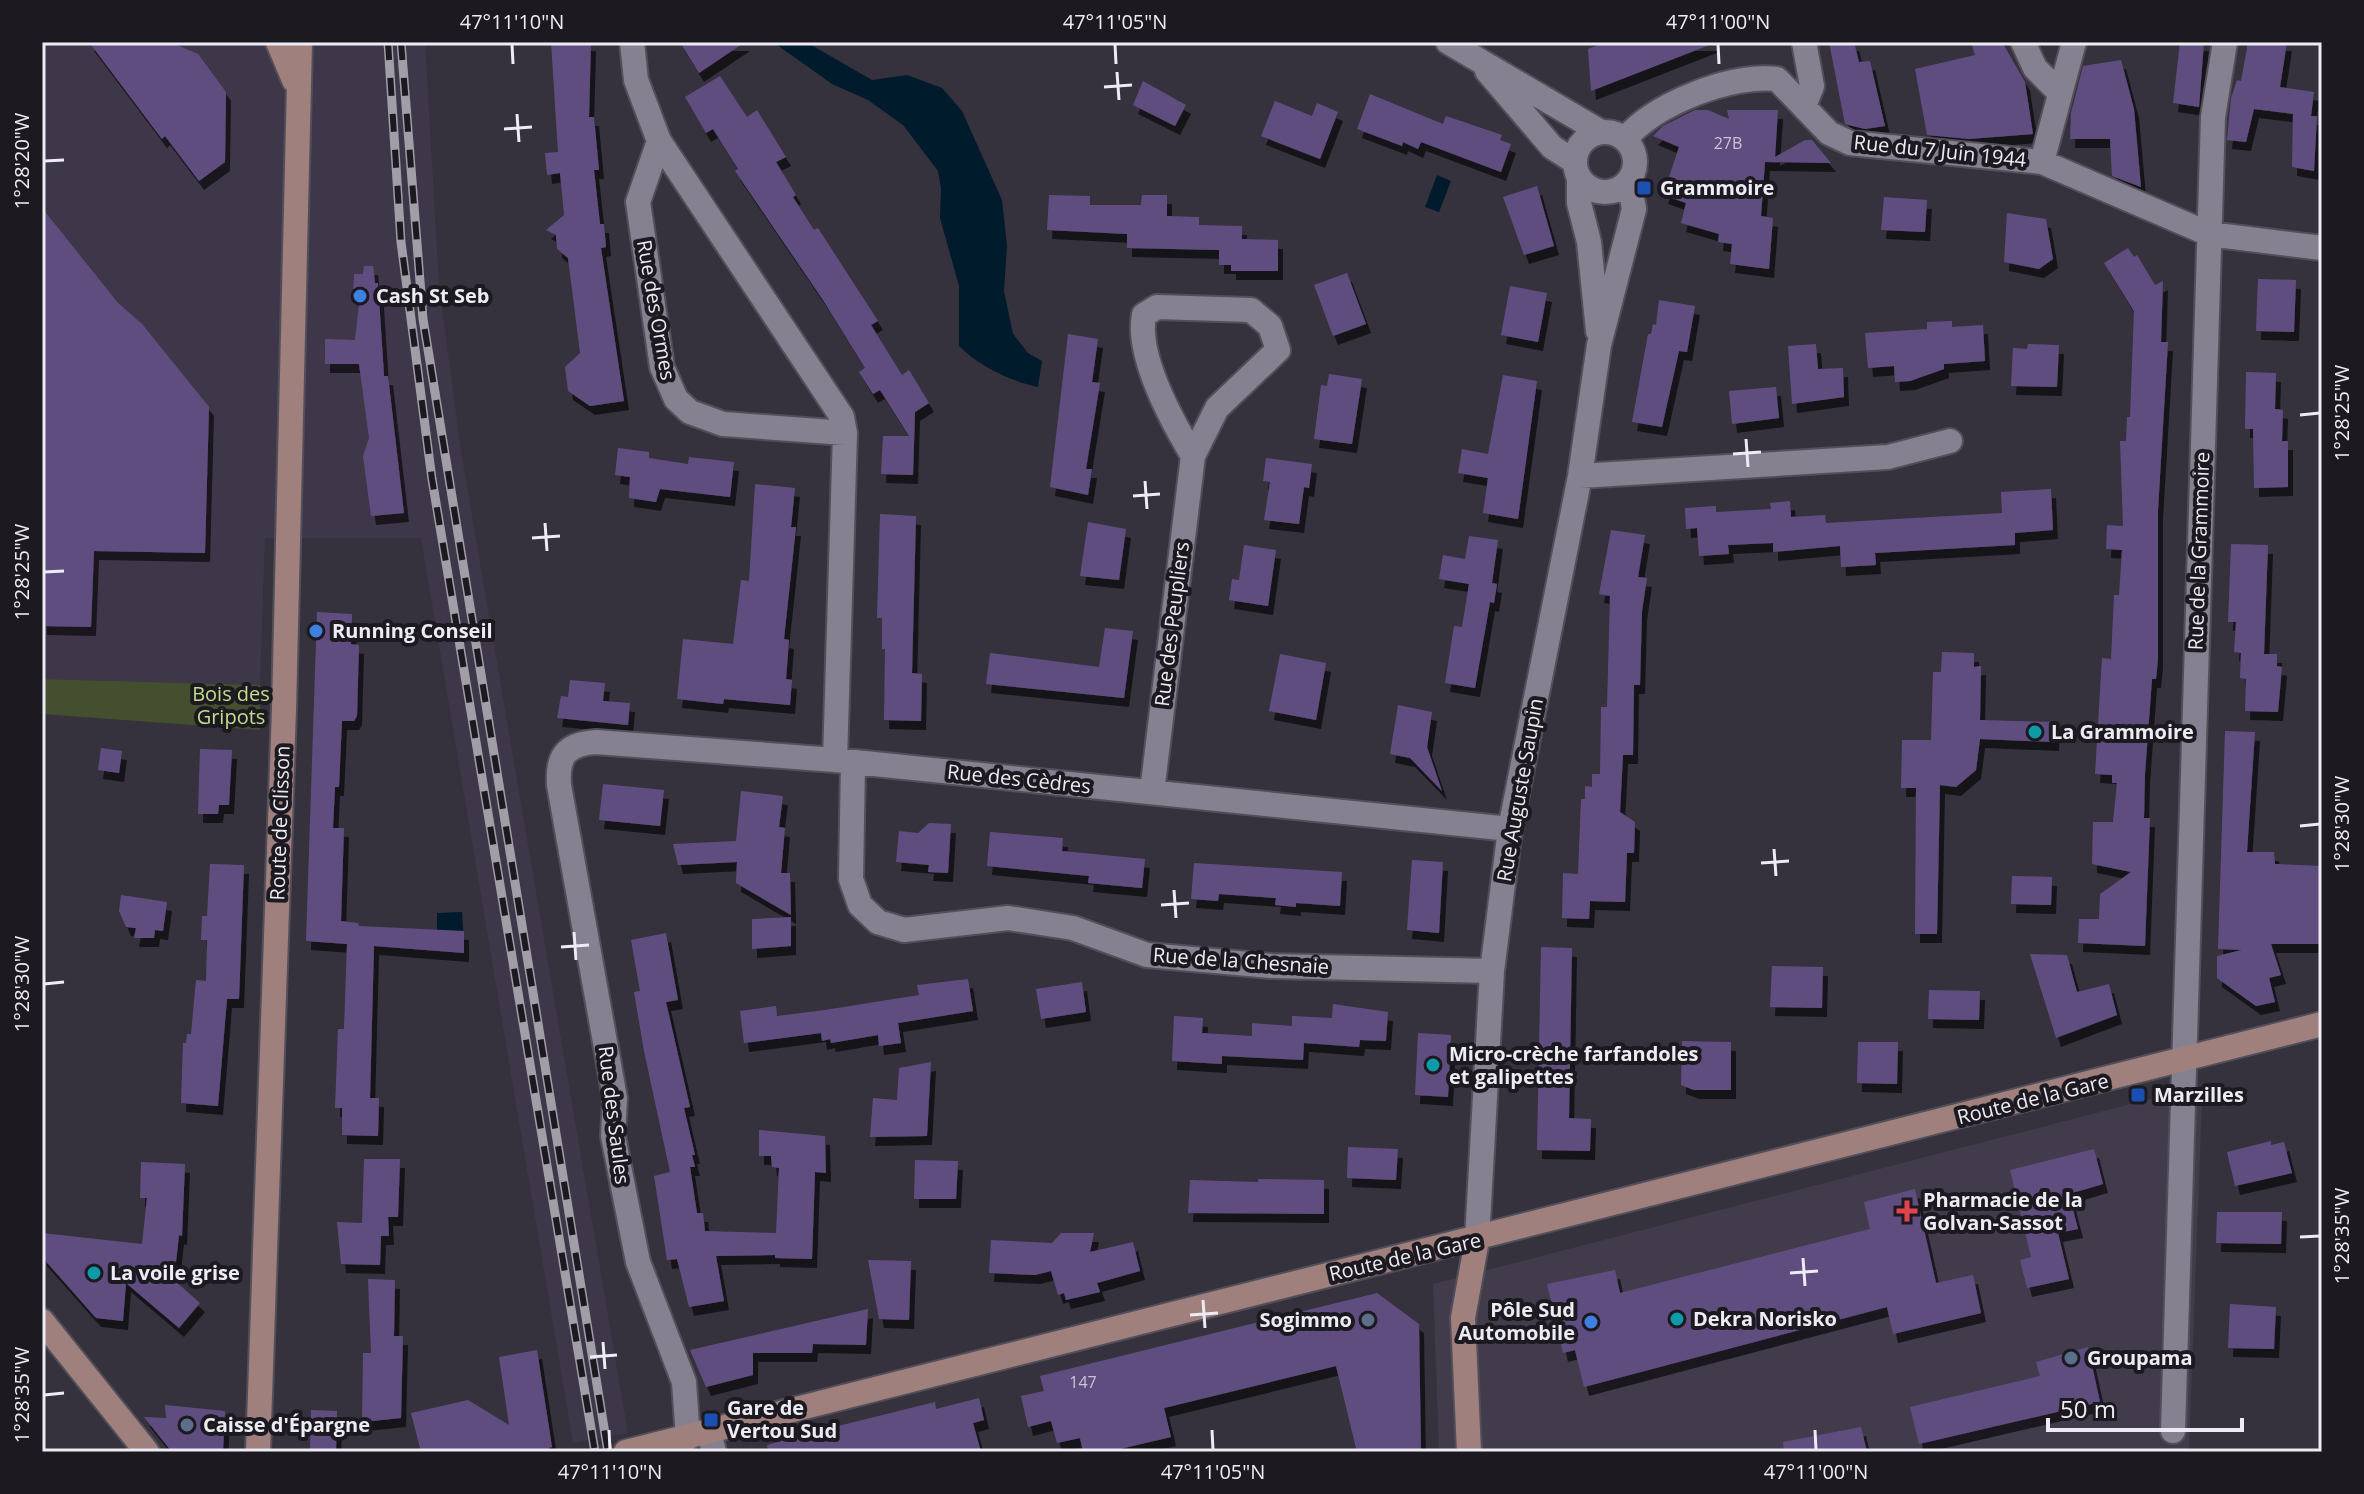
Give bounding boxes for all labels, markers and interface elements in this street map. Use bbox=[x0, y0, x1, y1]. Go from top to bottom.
text: 47°11'10"N bbox=[460, 8, 564, 35]
text: 47°11'05"N bbox=[1063, 8, 1167, 35]
text: 47°11'00"N bbox=[1666, 8, 1770, 35]
text: 1°28'20"W bbox=[8, 112, 35, 209]
street label: Rue du 7 Juin 1944 bbox=[1852, 128, 2028, 173]
house number: 27B bbox=[1714, 132, 1742, 154]
place label: Grammoire bbox=[1660, 174, 1774, 201]
marker: Grammoire bbox=[1635, 179, 1653, 197]
street label: Rue des Ormes bbox=[631, 238, 682, 382]
place label: Cash St Seb bbox=[376, 282, 490, 309]
marker: Cash St Seb bbox=[351, 287, 369, 305]
text: 1°28'25"W bbox=[2328, 364, 2355, 461]
street label: Rue de la Grammoire bbox=[2182, 451, 2215, 651]
text: 1°28'25"W bbox=[8, 523, 35, 620]
street label: Rue des Peupliers bbox=[1148, 540, 1195, 708]
place label: Running Conseil bbox=[332, 617, 493, 644]
marker: Running Conseil bbox=[307, 622, 325, 640]
park label: Bois des Gripots bbox=[192, 680, 270, 730]
street label: Rue Auguste Saupin bbox=[1490, 696, 1549, 884]
place label: La Grammoire bbox=[2051, 718, 2194, 745]
marker: La Grammoire bbox=[2026, 723, 2044, 741]
street label: Route de Clisson bbox=[263, 745, 296, 901]
street label: Rue des Cèdres bbox=[946, 758, 1092, 799]
text: 1°28'30"W bbox=[2328, 775, 2355, 872]
text: 1°28'30"W bbox=[8, 935, 35, 1032]
street label: Rue de la Chesnaie bbox=[1152, 941, 1330, 980]
place label: Micro-crèche farfandoles et galipettes bbox=[1449, 1040, 1699, 1090]
street label: Rue des Saules bbox=[593, 1044, 636, 1186]
marker: Micro-crèche farfandoles et galipettes bbox=[1424, 1056, 1442, 1074]
street label: Route de la Gare bbox=[1954, 1067, 2111, 1130]
place label: Marzilles bbox=[2154, 1081, 2244, 1108]
marker: Marzilles bbox=[2129, 1086, 2147, 1104]
place label: Pharmacie de la Golvan-Sassot bbox=[1923, 1186, 2083, 1236]
text: 1°28'35"W bbox=[2328, 1187, 2355, 1284]
marker: Pharmacie de la Golvan-Sassot bbox=[1898, 1202, 1916, 1220]
street label: Route de la Gare bbox=[1326, 1226, 1484, 1287]
place label: La voile grise bbox=[110, 1259, 240, 1286]
marker: La voile grise bbox=[85, 1264, 103, 1282]
place label: Pôle Sud Automobile bbox=[1458, 1296, 1575, 1346]
place label: Dekra Norisko bbox=[1693, 1305, 1837, 1332]
place label: Sogimmo bbox=[1260, 1306, 1352, 1333]
marker: Dekra Norisko bbox=[1668, 1310, 1686, 1328]
marker: Sogimmo bbox=[1359, 1311, 1377, 1329]
marker: Pôle Sud Automobile bbox=[1582, 1313, 1600, 1331]
place label: Groupama bbox=[2087, 1344, 2193, 1371]
text: 1°28'35"W bbox=[8, 1346, 35, 1443]
marker: Groupama bbox=[2062, 1349, 2080, 1367]
house number: 147 bbox=[1069, 1371, 1097, 1393]
scale bar bbox=[2048, 1382, 2242, 1432]
text: 50 m bbox=[2060, 1392, 2116, 1425]
place label: Gare de Vertou Sud bbox=[727, 1394, 837, 1444]
place label: Caisse d'Épargne bbox=[203, 1411, 370, 1438]
marker: Gare de Vertou Sud bbox=[702, 1411, 720, 1429]
marker: Caisse d'Épargne bbox=[178, 1416, 196, 1434]
text: 47°11'10"N bbox=[558, 1458, 662, 1485]
text: 47°11'05"N bbox=[1161, 1458, 1265, 1485]
text: 47°11'00"N bbox=[1764, 1458, 1868, 1485]

